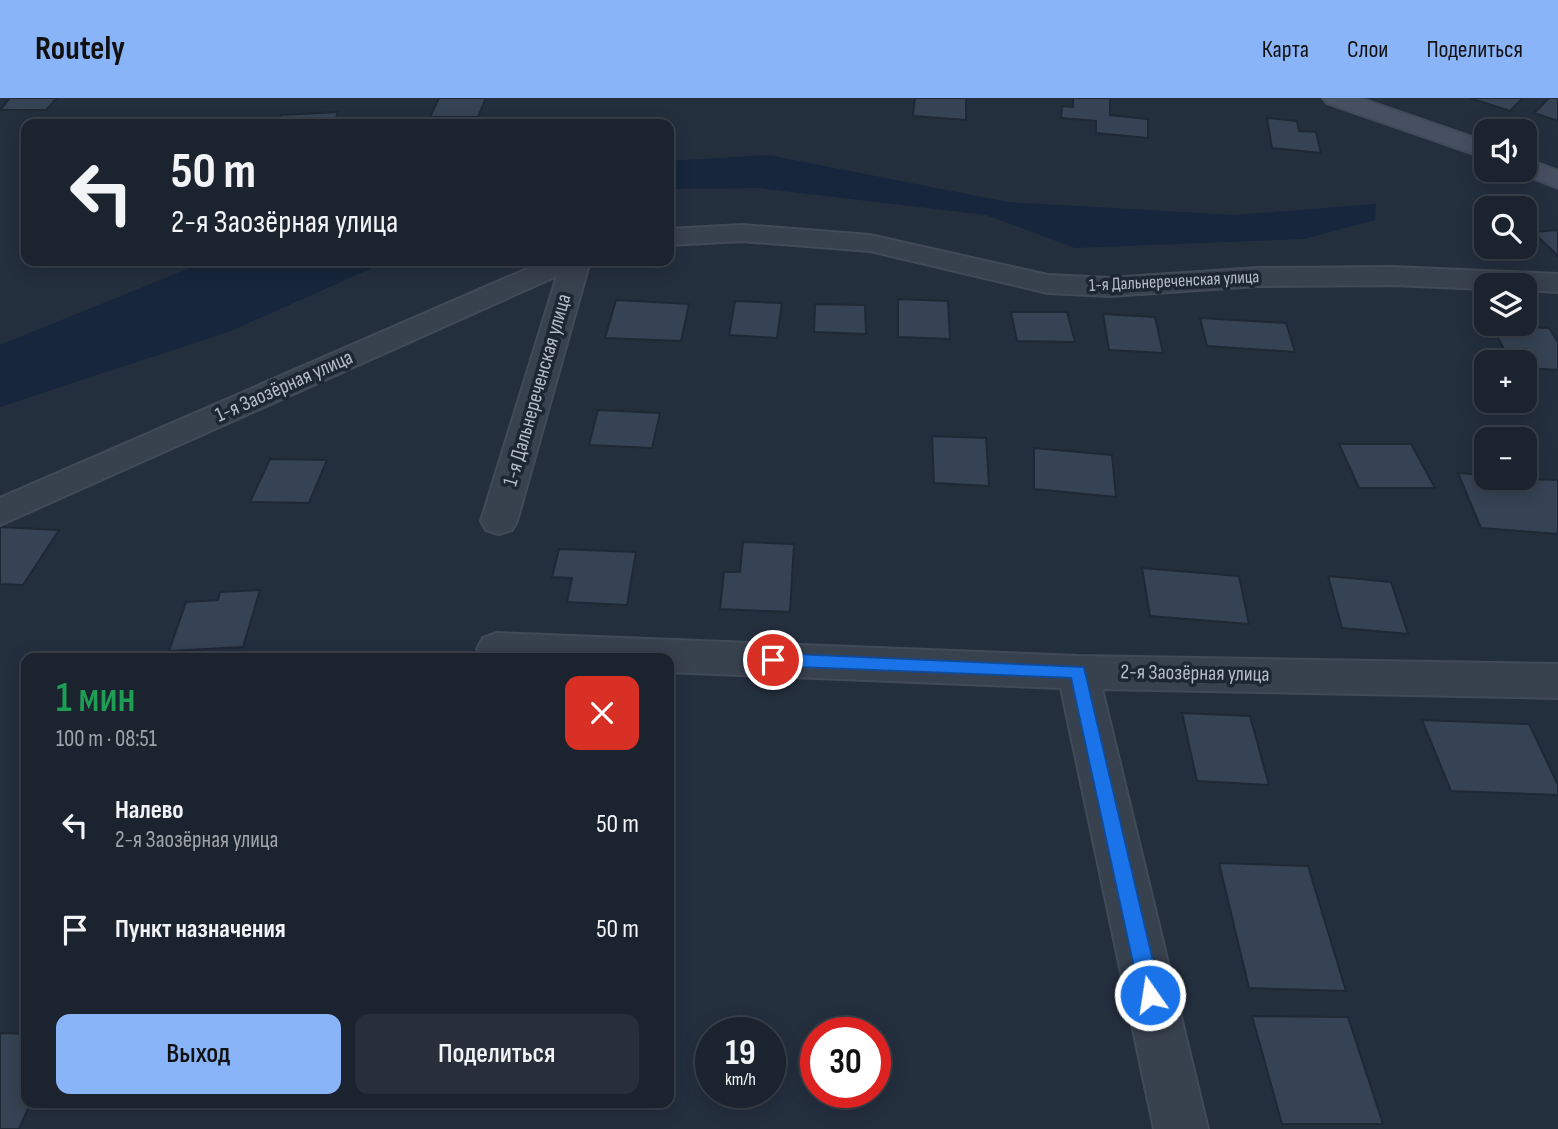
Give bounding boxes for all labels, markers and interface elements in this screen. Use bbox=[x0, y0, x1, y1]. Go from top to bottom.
text: Routely bbox=[35, 29, 125, 69]
text: Карта bbox=[1262, 35, 1309, 64]
text: Слои bbox=[1347, 35, 1388, 64]
text: Поделиться bbox=[1426, 35, 1523, 64]
map controls bbox=[1474, 119, 1537, 490]
button: sound bbox=[1474, 119, 1537, 182]
text: 50 m bbox=[171, 143, 256, 202]
icon: left bbox=[56, 147, 147, 238]
button: search bbox=[1474, 196, 1537, 259]
text: 2-я Заозёрная улица bbox=[171, 203, 398, 242]
street label: 1-я Дальнереченская улица bbox=[1088, 266, 1260, 296]
button: layers bbox=[1474, 273, 1537, 336]
street label: 1-я Дальнереченская улица bbox=[498, 291, 576, 489]
street label: 1-я Заозёрная улица bbox=[211, 345, 357, 427]
button: + bbox=[1474, 350, 1537, 413]
button: − bbox=[1474, 427, 1537, 490]
pin bbox=[743, 630, 803, 690]
icon: arrive bbox=[754, 641, 792, 679]
street label: 2-я Заозёрная улица bbox=[1120, 659, 1270, 687]
text: 1 мин bbox=[56, 673, 136, 724]
button: close bbox=[565, 676, 639, 750]
text: 100 m · 08:51 bbox=[56, 725, 157, 753]
text: Налево bbox=[115, 795, 184, 826]
icon: left bbox=[56, 806, 94, 844]
text: 50 m bbox=[596, 809, 639, 840]
text: 2-я Заозёрная улица bbox=[115, 826, 278, 854]
icon: arrive bbox=[56, 911, 94, 949]
text: Пункт назначения bbox=[115, 914, 286, 945]
text: 50 m bbox=[596, 914, 639, 945]
position arrow bbox=[1113, 958, 1187, 1032]
button: Выход bbox=[56, 1014, 341, 1094]
button: Поделиться bbox=[355, 1014, 639, 1094]
speed limit sign: 30 bbox=[800, 1017, 891, 1108]
text: 19 bbox=[725, 1032, 756, 1075]
text: km/h bbox=[725, 1069, 756, 1090]

